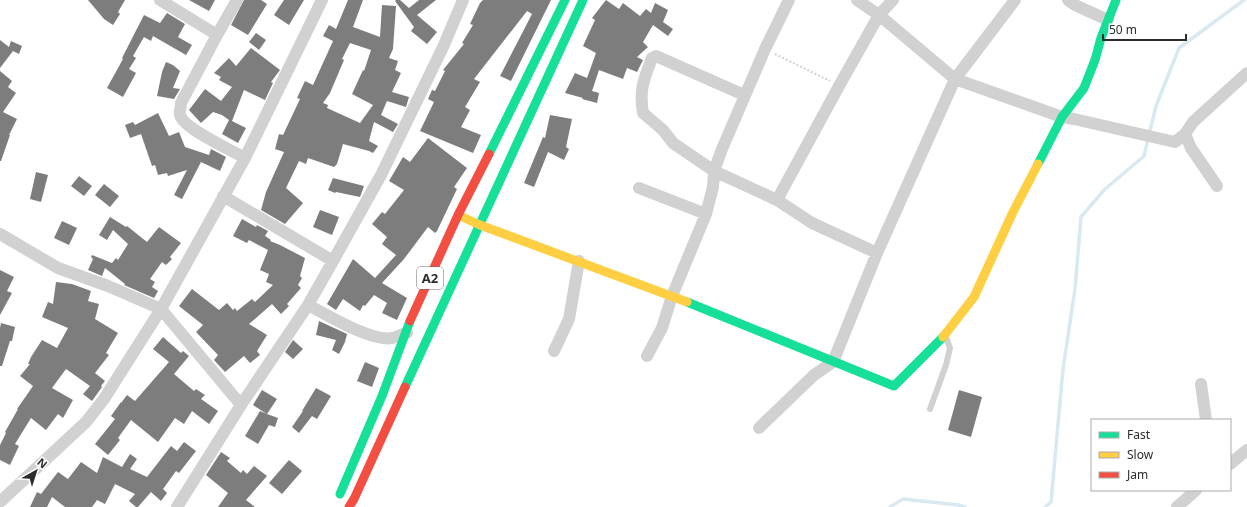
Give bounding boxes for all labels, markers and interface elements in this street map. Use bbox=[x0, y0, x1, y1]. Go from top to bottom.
scale bar bbox=[1103, 16, 1186, 42]
text: 50 m bbox=[1109, 21, 1137, 38]
road number: A2 bbox=[417, 267, 443, 289]
legend bbox=[1091, 419, 1231, 491]
text: Fast bbox=[1127, 426, 1151, 443]
text: Slow bbox=[1127, 446, 1154, 463]
north arrow bbox=[16, 451, 56, 491]
text: N bbox=[34, 454, 51, 471]
text: Jam bbox=[1126, 466, 1148, 483]

